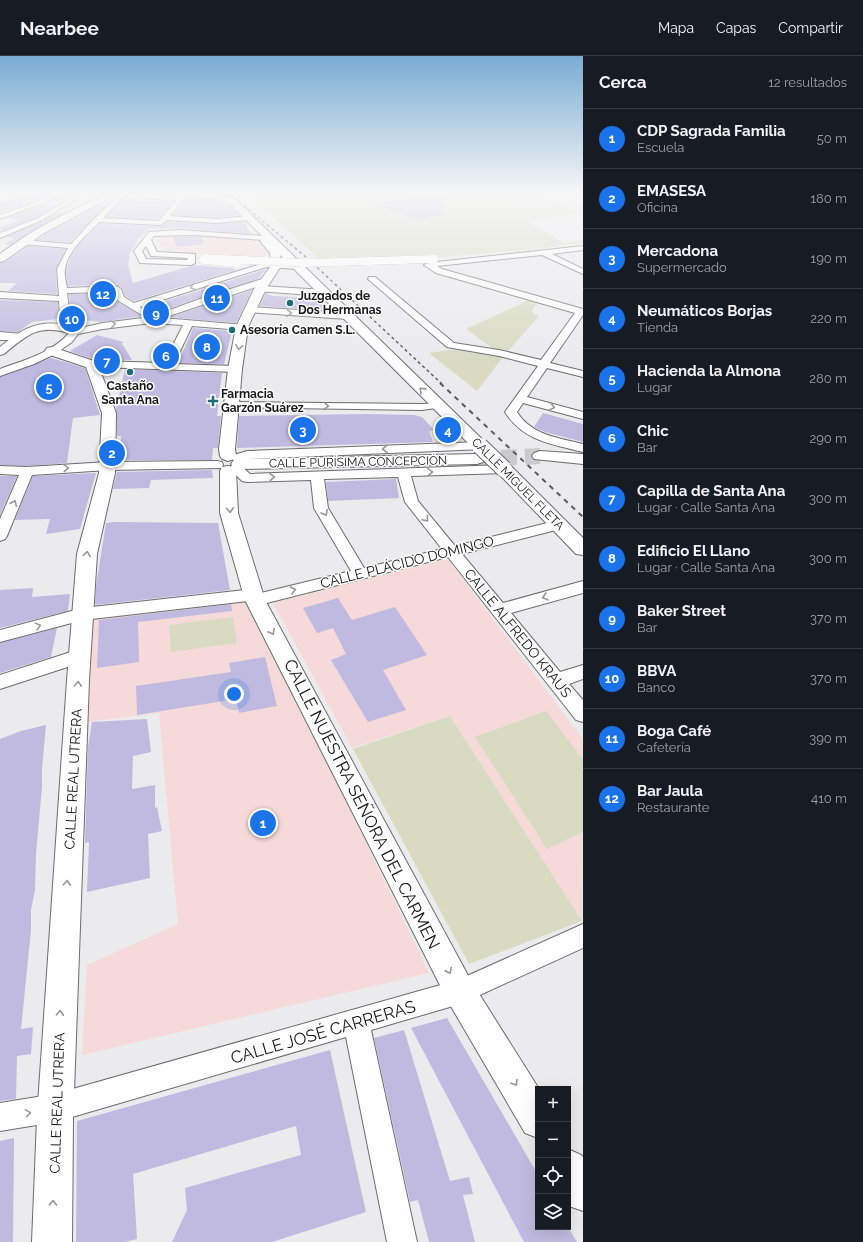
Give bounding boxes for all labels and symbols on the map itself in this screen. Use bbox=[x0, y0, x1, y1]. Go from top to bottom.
pin: 12 bbox=[90, 279, 116, 309]
one-way arrow bbox=[189, 282, 196, 291]
pin: 11 bbox=[204, 283, 230, 313]
place label: Juzgados de Dos Hermanas bbox=[298, 289, 382, 317]
pin: 9 bbox=[143, 298, 169, 328]
marker: Juzgados de Dos Hermanas bbox=[285, 298, 295, 308]
pin: 10 bbox=[59, 304, 85, 334]
one-way arrow bbox=[286, 308, 292, 317]
one-way arrow bbox=[110, 320, 116, 329]
place label: Asesoría Camen S.L. bbox=[240, 323, 355, 337]
marker: Asesoría Camen S.L. bbox=[227, 325, 237, 335]
pin: 8 bbox=[194, 332, 220, 362]
pin: 6 bbox=[153, 341, 179, 371]
one-way arrow bbox=[235, 344, 243, 351]
pin: 7 bbox=[94, 346, 120, 376]
marker: Castaño Santa Ana bbox=[125, 367, 135, 377]
pin: 5 bbox=[36, 372, 62, 402]
place label: Castaño Santa Ana bbox=[101, 379, 159, 407]
place label: Farmacia Garzón Suárez bbox=[221, 387, 304, 415]
one-way arrow bbox=[419, 387, 427, 394]
marker: Farmacia Garzón Suárez bbox=[208, 396, 218, 406]
one-way arrow bbox=[323, 402, 329, 410]
one-way arrow bbox=[548, 403, 555, 411]
pin: 3 bbox=[290, 415, 316, 445]
pin: 4 bbox=[435, 415, 461, 445]
street label: CALLE MIGUEL FLETA bbox=[469, 435, 567, 533]
pin: 2 bbox=[99, 438, 125, 468]
one-way arrow bbox=[382, 445, 388, 454]
street label: CALLE PURÍSIMA CONCEPCIÓN bbox=[269, 453, 447, 471]
one-way arrow bbox=[63, 464, 69, 473]
one-way arrow bbox=[427, 467, 433, 476]
one-way arrow bbox=[269, 473, 275, 481]
one-way arrow bbox=[9, 500, 17, 507]
one-way arrow bbox=[225, 507, 234, 513]
one-way arrow bbox=[320, 509, 327, 516]
one-way arrow bbox=[421, 515, 428, 522]
street label: CALLE PLÁCIDO DOMINGO bbox=[318, 532, 495, 591]
one-way arrow bbox=[82, 551, 91, 557]
street label: CALLE ALFREDO KRAUS bbox=[461, 565, 575, 701]
one-way arrow bbox=[289, 586, 296, 595]
one-way arrow bbox=[542, 593, 549, 601]
one-way arrow bbox=[34, 622, 41, 631]
one-way arrow bbox=[268, 628, 275, 635]
street label: CALLE NUESTRA SEÑORA DEL CARMEN bbox=[280, 656, 444, 952]
one-way arrow bbox=[73, 681, 82, 687]
your location bbox=[224, 684, 244, 704]
street label: CALLE REAL UTRERA bbox=[61, 708, 85, 850]
pin: 1 bbox=[250, 808, 276, 838]
one-way arrow bbox=[63, 880, 72, 886]
one-way arrow bbox=[444, 967, 451, 974]
street label: CALLE JOSÉ CARRERAS bbox=[228, 996, 418, 1068]
one-way arrow bbox=[56, 1010, 65, 1016]
street label: CALLE REAL UTRERA bbox=[47, 1032, 67, 1174]
one-way arrow bbox=[510, 1079, 517, 1086]
one-way arrow bbox=[25, 1109, 31, 1117]
one-way arrow bbox=[49, 1200, 57, 1206]

